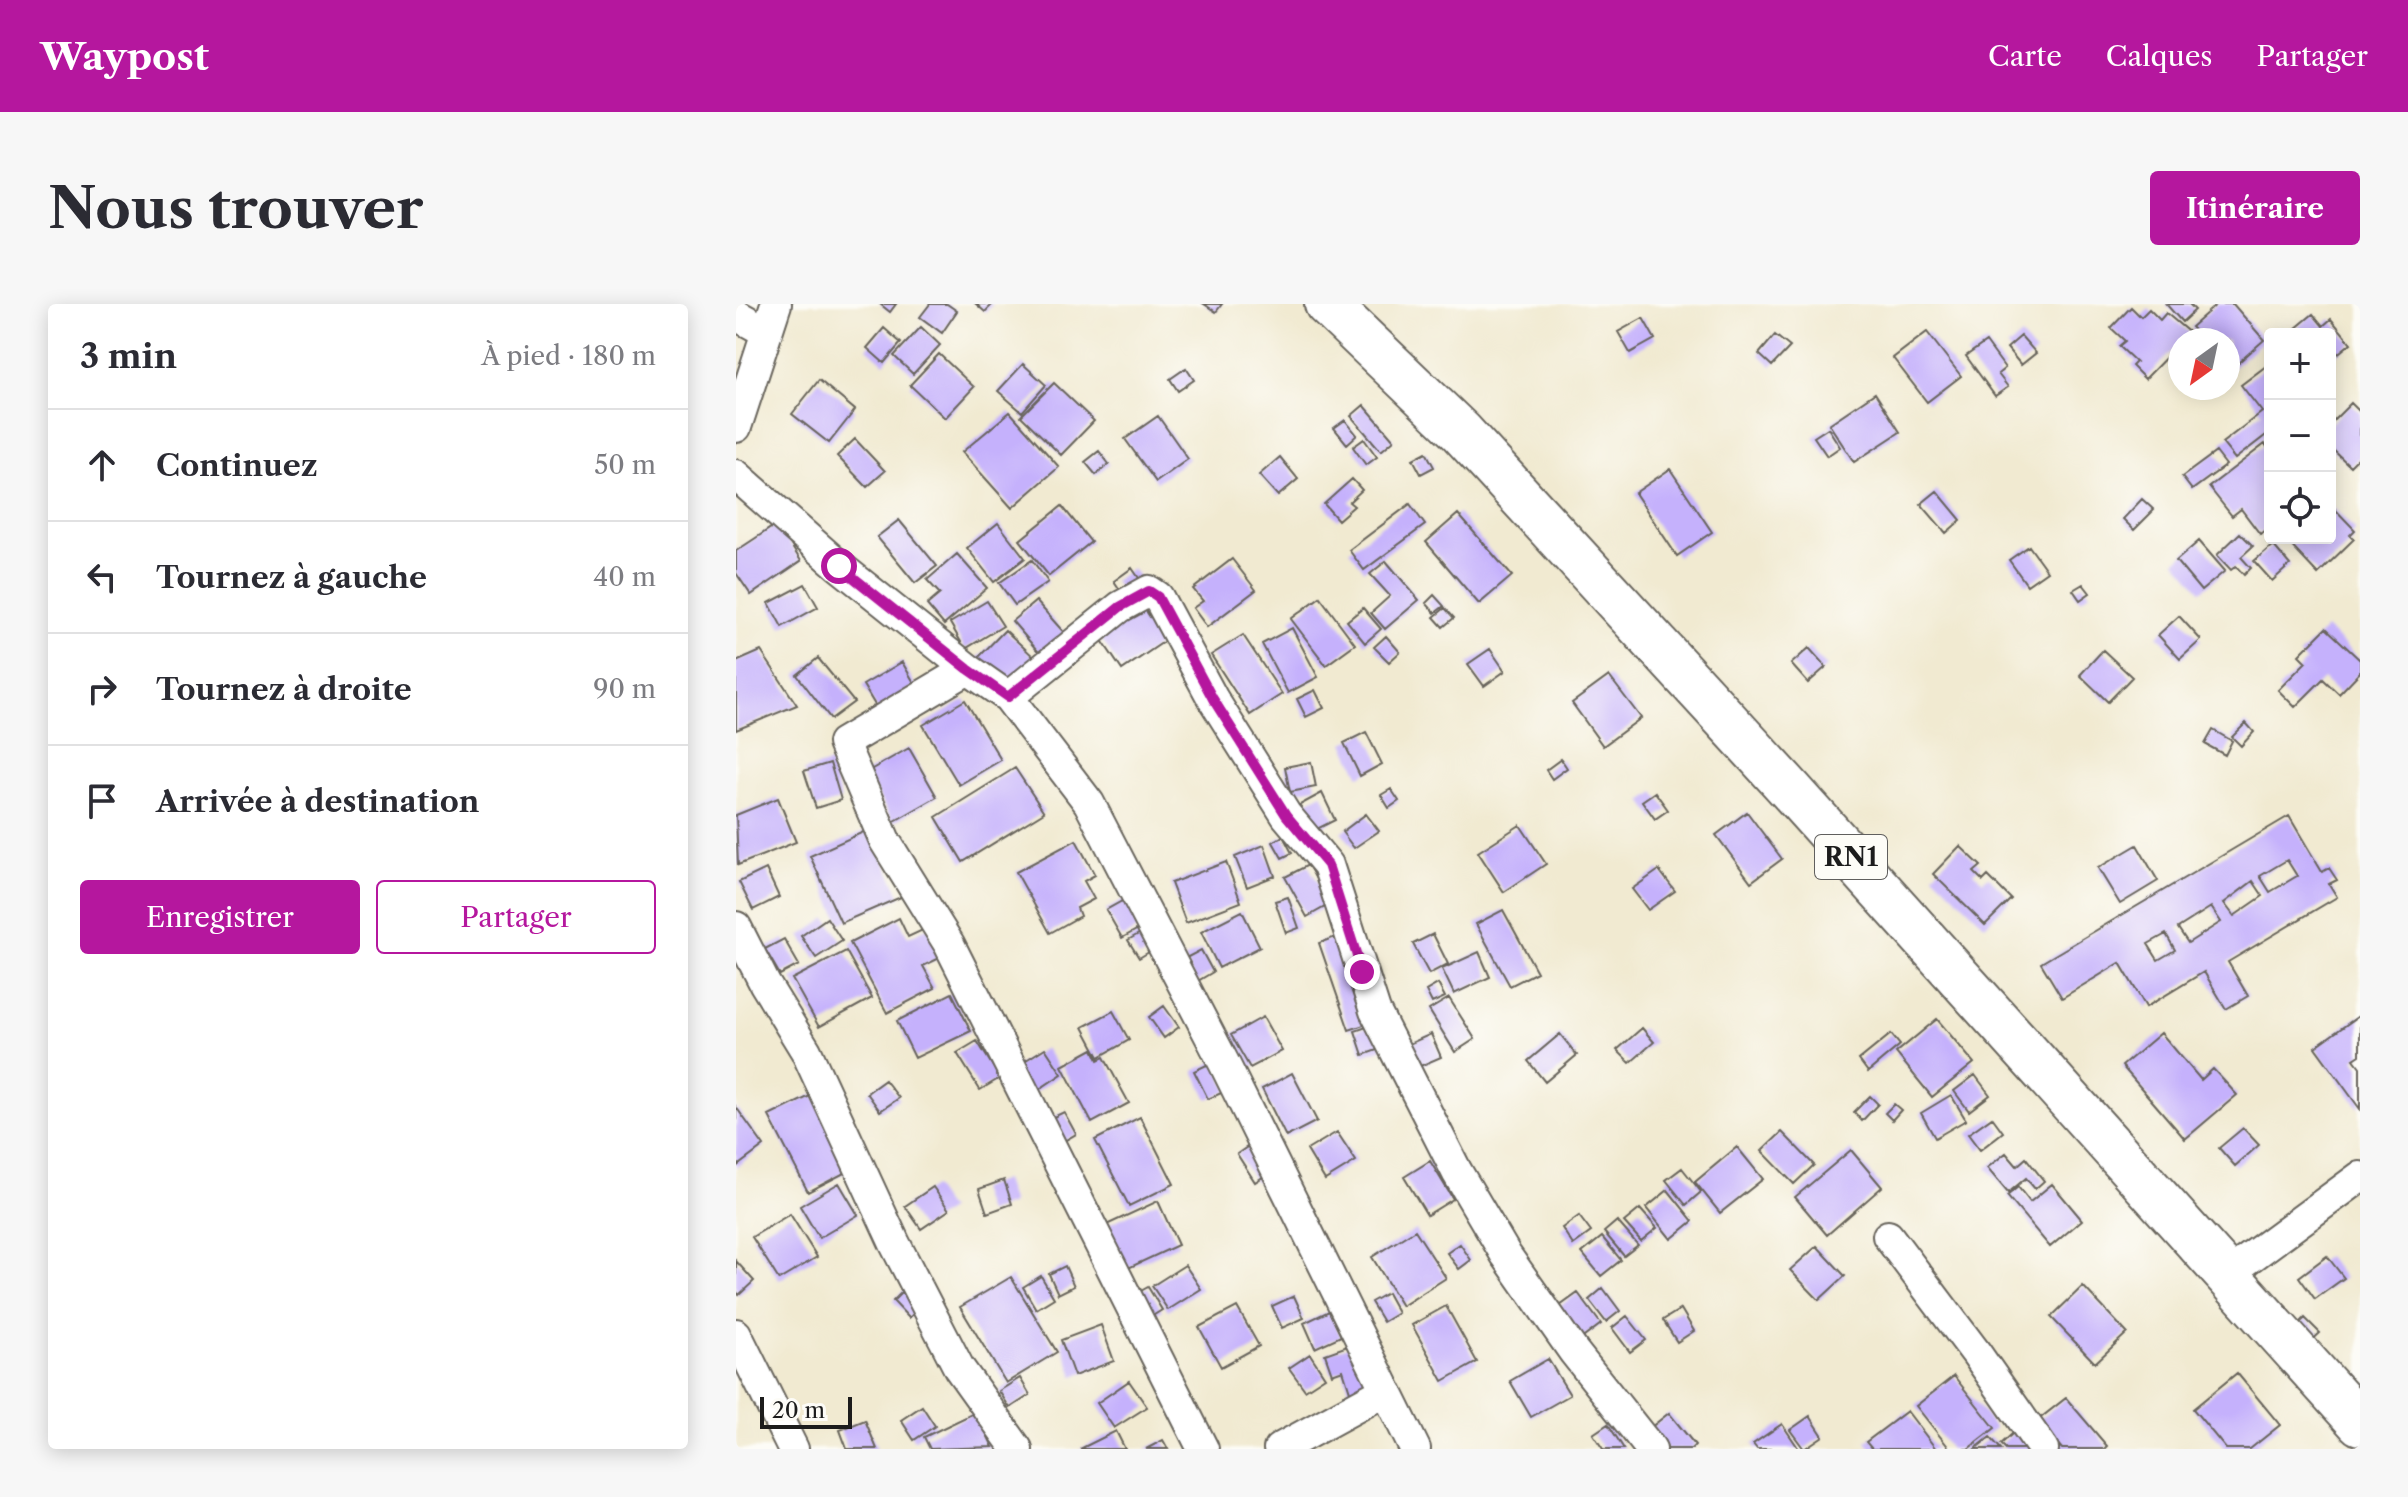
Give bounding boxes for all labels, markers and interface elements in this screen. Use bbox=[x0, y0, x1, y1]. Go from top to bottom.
text: Waypost bbox=[40, 33, 209, 80]
text: Carte bbox=[1988, 39, 2062, 73]
text: Calques bbox=[2106, 39, 2213, 73]
text: Partager bbox=[2257, 39, 2368, 73]
button: Itinéraire bbox=[2150, 171, 2360, 245]
text: Nous trouver bbox=[48, 174, 423, 243]
north arrow bbox=[2168, 328, 2240, 400]
map controls bbox=[2264, 328, 2336, 544]
button: + bbox=[2264, 328, 2336, 400]
text: 3 min bbox=[80, 335, 177, 377]
text: À pied · 180 m bbox=[481, 340, 656, 372]
button: − bbox=[2264, 400, 2336, 472]
icon: ahead bbox=[80, 443, 124, 487]
text: Continuez bbox=[156, 447, 318, 484]
text: 50 m bbox=[594, 449, 656, 481]
button: locate bbox=[2264, 472, 2336, 544]
route start bbox=[821, 548, 857, 584]
icon: left bbox=[80, 555, 124, 599]
text: Tournez à gauche bbox=[156, 559, 427, 596]
text: 40 m bbox=[593, 561, 656, 593]
icon: right bbox=[80, 667, 124, 711]
text: Tournez à droite bbox=[156, 671, 412, 708]
text: 90 m bbox=[593, 673, 656, 705]
icon: arrive bbox=[80, 779, 124, 823]
text: Arrivée à destination bbox=[156, 783, 479, 820]
road number: RN1 bbox=[1815, 835, 1887, 879]
button: Enregistrer bbox=[80, 880, 360, 954]
button: Partager bbox=[376, 880, 656, 954]
route end bbox=[1344, 954, 1380, 990]
scale bar bbox=[760, 1393, 852, 1429]
text: 20 m bbox=[772, 1397, 825, 1424]

